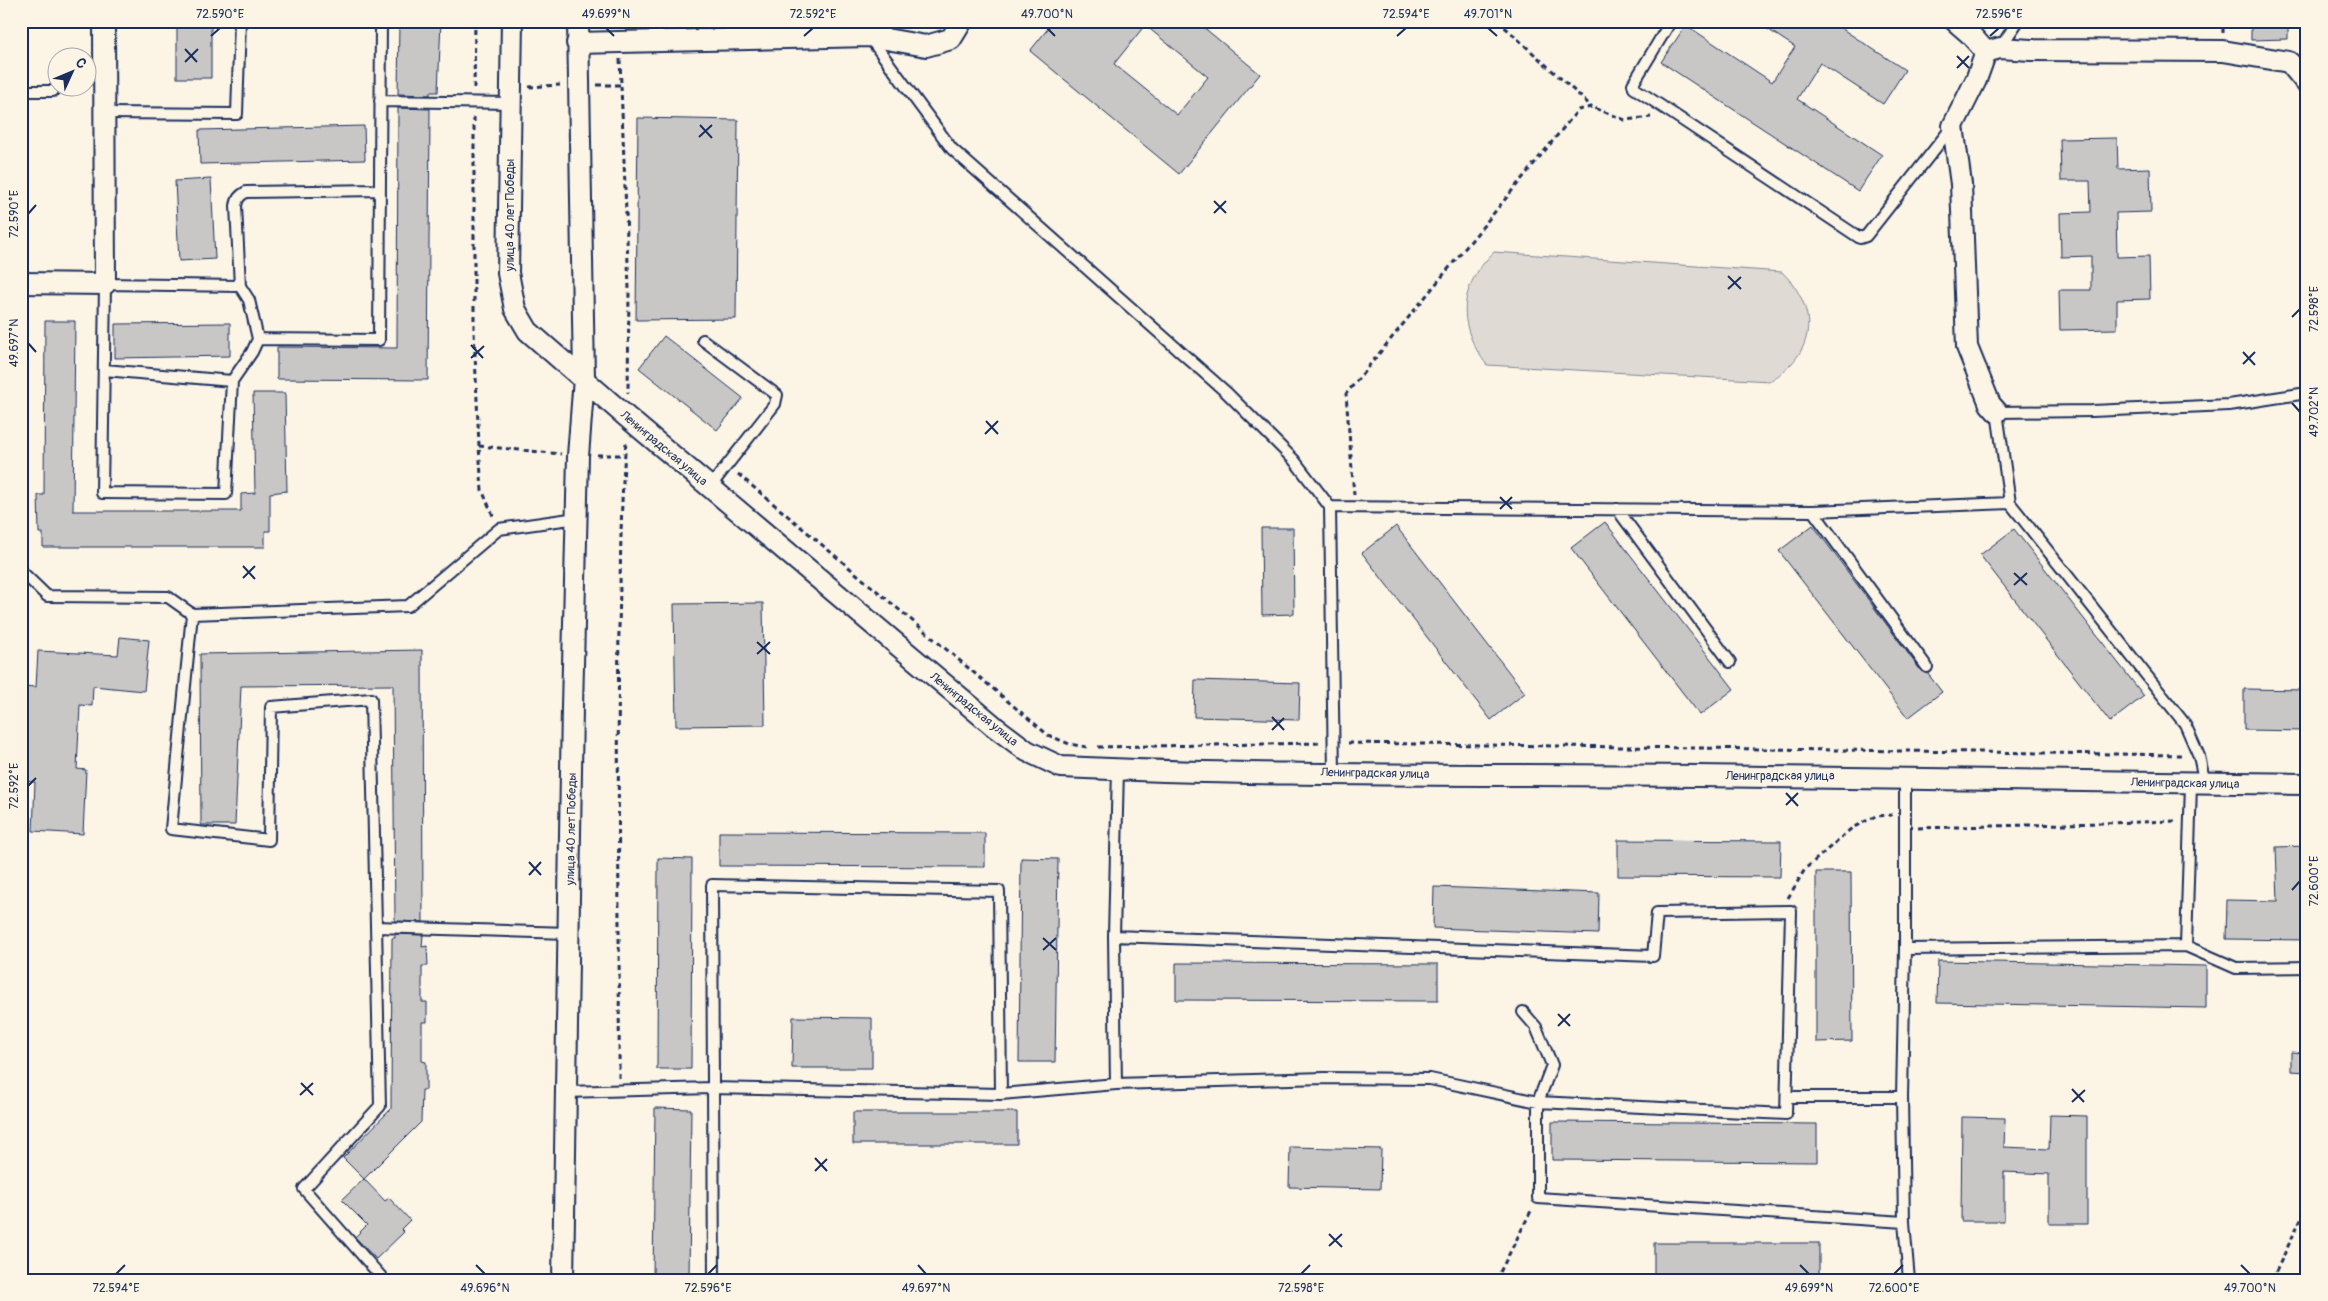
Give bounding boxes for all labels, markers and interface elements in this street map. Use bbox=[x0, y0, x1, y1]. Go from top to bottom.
text: 72.590°E bbox=[196, 7, 244, 22]
text: 49.699°N bbox=[582, 7, 630, 22]
text: 72.592°E bbox=[790, 7, 836, 22]
text: 49.700°N bbox=[1021, 7, 1073, 22]
text: 72.594°E bbox=[1383, 7, 1429, 22]
text: 49.701°N bbox=[1464, 7, 1512, 22]
text: 72.596°E bbox=[1976, 7, 2022, 22]
north arrow bbox=[48, 48, 98, 98]
text: С bbox=[72, 54, 90, 73]
street label: улица 40 лет Победы bbox=[503, 158, 518, 272]
text: 72.590°E bbox=[7, 190, 22, 238]
text: 72.598°E bbox=[2307, 286, 2322, 332]
text: 49.697°N bbox=[7, 319, 22, 367]
text: 49.702°N bbox=[2307, 387, 2322, 437]
street label: Ленинградская улица bbox=[616, 407, 711, 489]
street label: Ленинградская улица bbox=[926, 669, 1021, 750]
text: 72.592°E bbox=[7, 763, 22, 809]
street label: Ленинградская улица bbox=[1319, 765, 1430, 782]
street label: Ленинградская улица bbox=[1725, 769, 1835, 784]
street label: улица 40 лет Победы bbox=[563, 772, 580, 886]
street label: Ленинградская улица bbox=[2129, 775, 2240, 792]
text: 72.600°E bbox=[2307, 856, 2322, 906]
text: 72.594°E bbox=[93, 1281, 139, 1296]
text: 49.696°N bbox=[460, 1281, 510, 1296]
text: 72.596°E bbox=[685, 1281, 731, 1296]
text: 49.697°N bbox=[902, 1281, 950, 1296]
text: 72.598°E bbox=[1278, 1281, 1324, 1296]
text: 49.699°N bbox=[1785, 1281, 1833, 1296]
text: 72.600°E bbox=[1869, 1281, 1919, 1296]
text: 49.700°N bbox=[2224, 1281, 2276, 1296]

